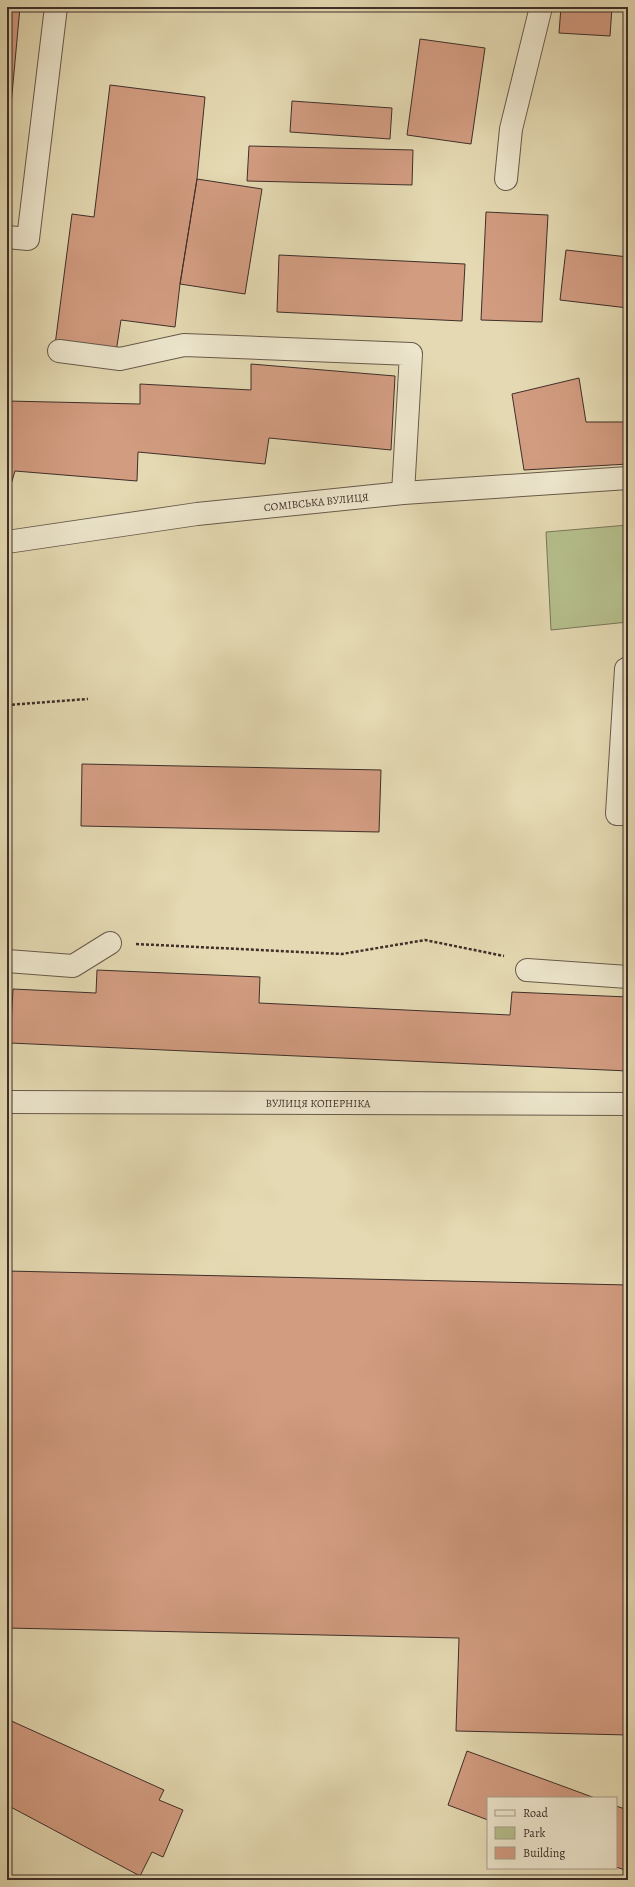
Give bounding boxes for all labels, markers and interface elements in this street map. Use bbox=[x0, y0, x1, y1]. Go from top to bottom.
street label: СОМІВСЬКА ВУЛИЦЯ bbox=[263, 490, 370, 515]
street label: ВУЛИЦЯ КОПЕРНІКА bbox=[265, 1096, 371, 1111]
legend bbox=[487, 1797, 617, 1869]
text: Road bbox=[523, 1805, 549, 1821]
text: Park bbox=[523, 1825, 546, 1841]
text: Building bbox=[523, 1845, 565, 1861]

